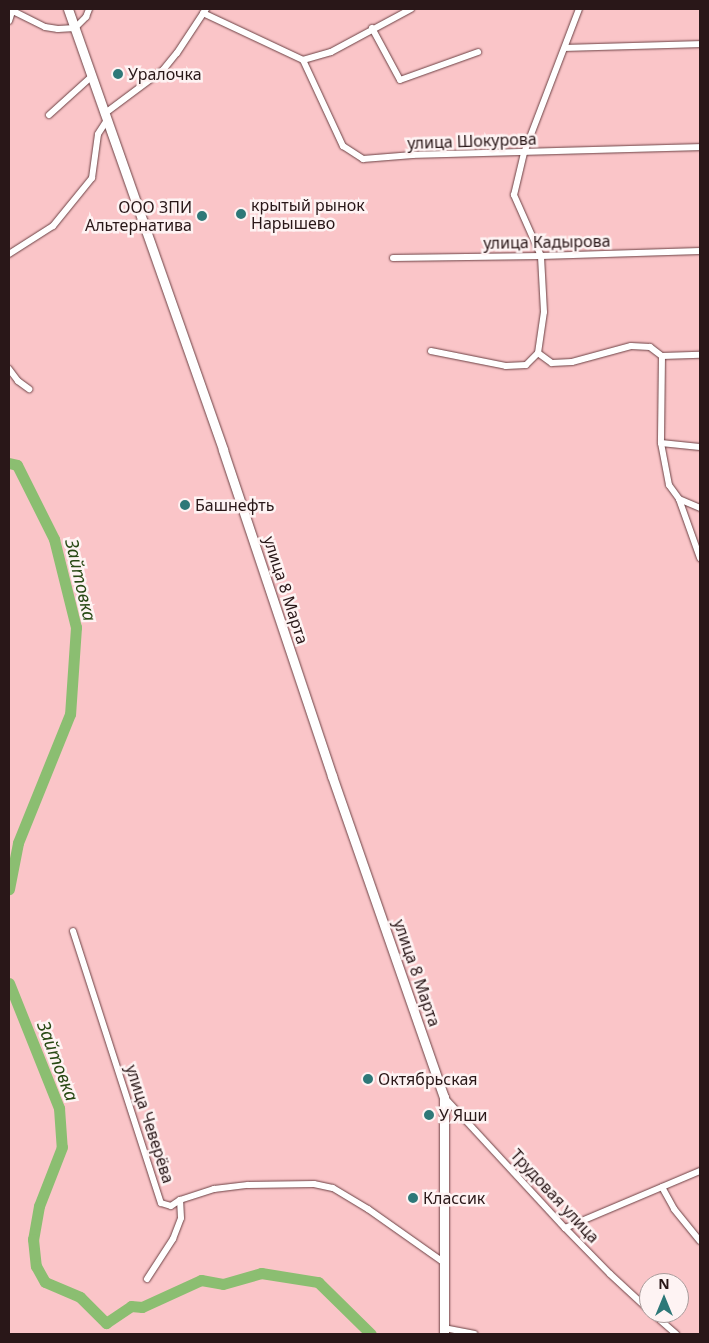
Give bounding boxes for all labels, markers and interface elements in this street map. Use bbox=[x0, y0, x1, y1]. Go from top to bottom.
place label: Уралочка bbox=[128, 64, 202, 84]
marker: Уралочка bbox=[112, 68, 124, 80]
street label: улица Шокурова bbox=[407, 129, 537, 153]
place label: крытый рынок Нарышево bbox=[251, 195, 365, 233]
place label: ООО ЗПИ Альтернатива bbox=[85, 197, 192, 235]
marker: крытый рынок Нарышево bbox=[235, 208, 247, 220]
marker: ООО ЗПИ Альтернатива bbox=[196, 210, 208, 222]
street label: улица Кадырова bbox=[483, 231, 611, 253]
place label: Башнефть bbox=[195, 495, 274, 515]
marker: Башнефть bbox=[179, 499, 191, 511]
street label: улица 8 Марта bbox=[260, 534, 312, 646]
water label: Зайтовка bbox=[61, 537, 101, 623]
street label: улица 8 Марта bbox=[390, 917, 444, 1029]
water label: Зайтовка bbox=[33, 1018, 83, 1104]
street label: улица Чеверёва bbox=[122, 1062, 178, 1186]
place label: Октябрьская bbox=[378, 1069, 478, 1089]
marker: Октябрьская bbox=[362, 1073, 374, 1085]
place label: У Яши bbox=[439, 1105, 487, 1125]
marker: У Яши bbox=[423, 1109, 435, 1121]
street label: Трудовая улица bbox=[507, 1145, 603, 1247]
place label: Классик bbox=[423, 1188, 485, 1208]
marker: Классик bbox=[407, 1192, 419, 1204]
north arrow bbox=[639, 1273, 689, 1323]
text: N bbox=[658, 1274, 670, 1293]

